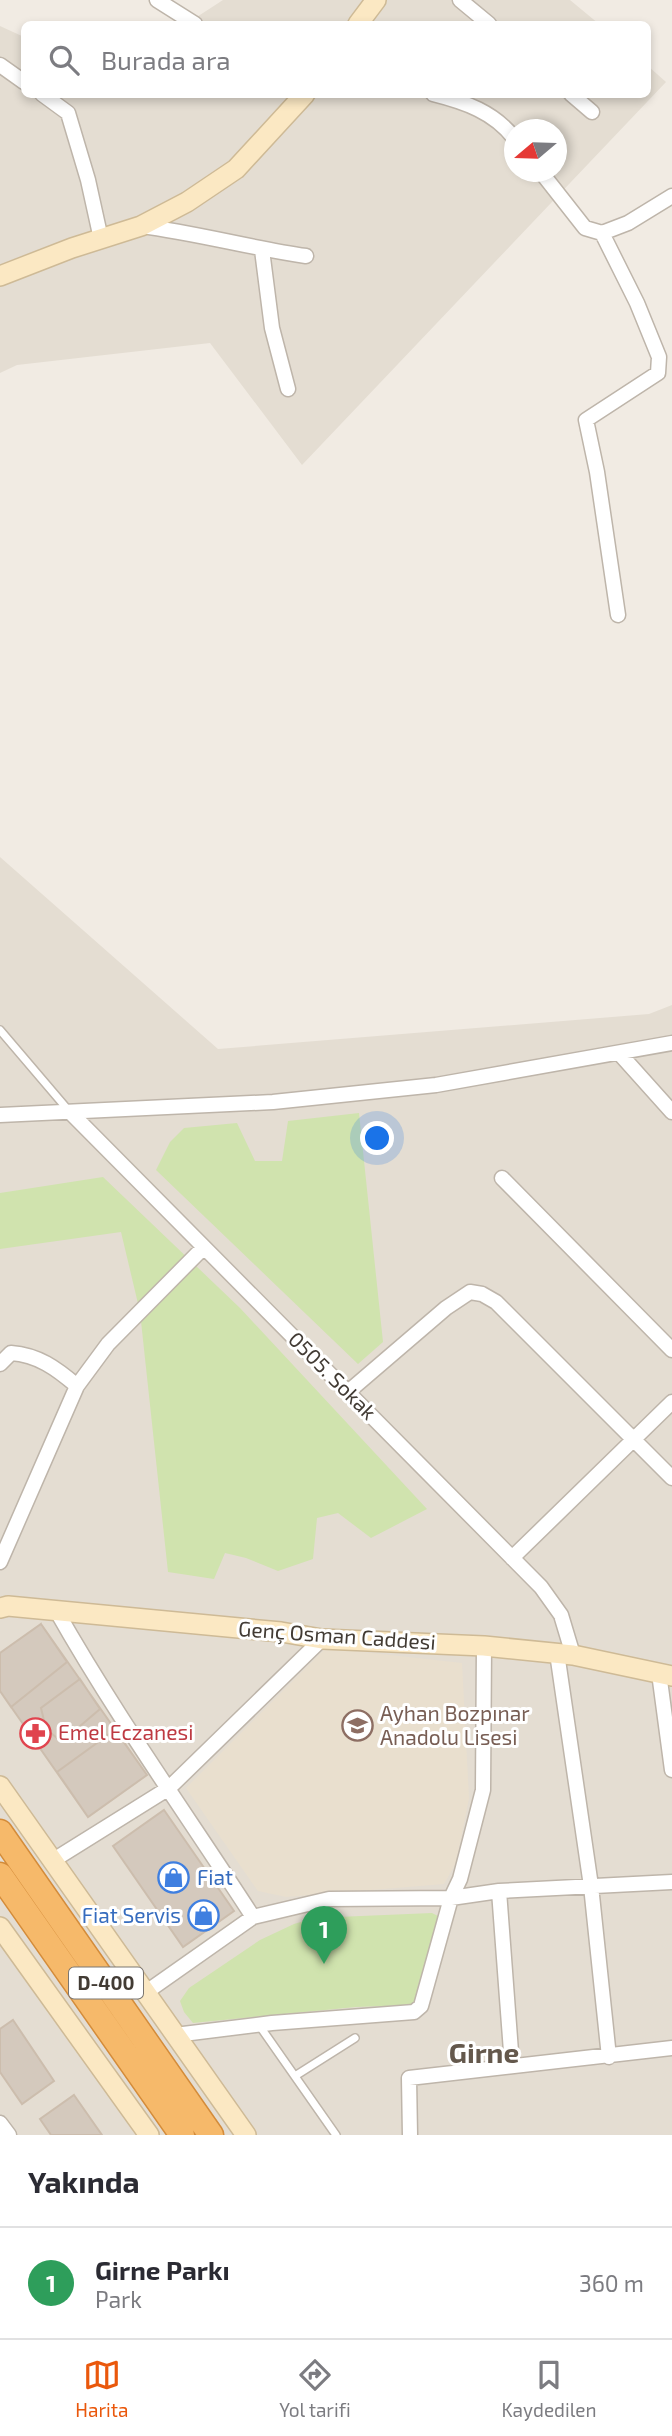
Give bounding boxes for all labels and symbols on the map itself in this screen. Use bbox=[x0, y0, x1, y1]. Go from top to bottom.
north arrow bbox=[504, 119, 567, 182]
your location bbox=[360, 1121, 394, 1155]
street label: 0505. Sokak bbox=[284, 1326, 382, 1424]
street label: Genç Osman Caddesi bbox=[237, 1615, 437, 1656]
place label: Ayhan Bozpınar Anadolu Lisesi bbox=[380, 1700, 530, 1749]
school or university icon: Ayhan Bozpınar Anadolu Lisesi bbox=[340, 1709, 374, 1743]
pharmacy icon: Emel Eczanesi bbox=[18, 1716, 52, 1750]
place label: Emel Eczanesi bbox=[58, 1719, 193, 1744]
shop icon: Fiat bbox=[157, 1861, 191, 1895]
place label: Fiat bbox=[197, 1864, 233, 1889]
shop icon: Fiat Servis bbox=[187, 1899, 221, 1933]
place label: Fiat Servis bbox=[82, 1902, 181, 1927]
pin: 1 bbox=[301, 1906, 347, 1964]
road number: D-400 bbox=[69, 1968, 143, 1998]
district label: Girne bbox=[449, 2035, 519, 2069]

